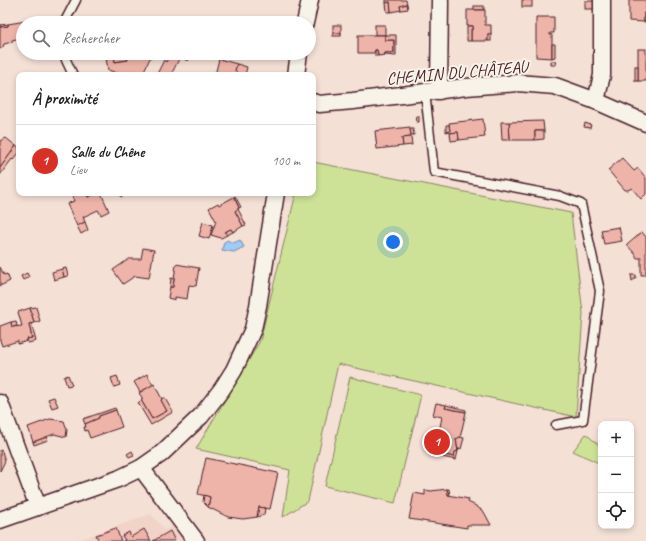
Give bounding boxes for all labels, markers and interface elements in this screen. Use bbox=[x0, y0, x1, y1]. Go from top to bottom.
search box bbox=[16, 16, 316, 60]
icon: search bbox=[30, 27, 52, 49]
text: Rechercher bbox=[62, 29, 120, 48]
street label: CHEMIN DU CHÂTEAU bbox=[386, 56, 531, 89]
text: À proximité bbox=[32, 88, 97, 109]
text: Salle du Chêne bbox=[70, 143, 144, 162]
text: 1 bbox=[42, 153, 48, 169]
text: 100 m bbox=[272, 153, 300, 169]
text: Lieu bbox=[70, 162, 87, 178]
your location bbox=[383, 232, 403, 252]
map controls bbox=[598, 421, 634, 529]
button: + bbox=[598, 421, 634, 457]
pin: 1 bbox=[424, 427, 450, 457]
button: − bbox=[598, 457, 634, 493]
button: locate bbox=[598, 493, 634, 529]

